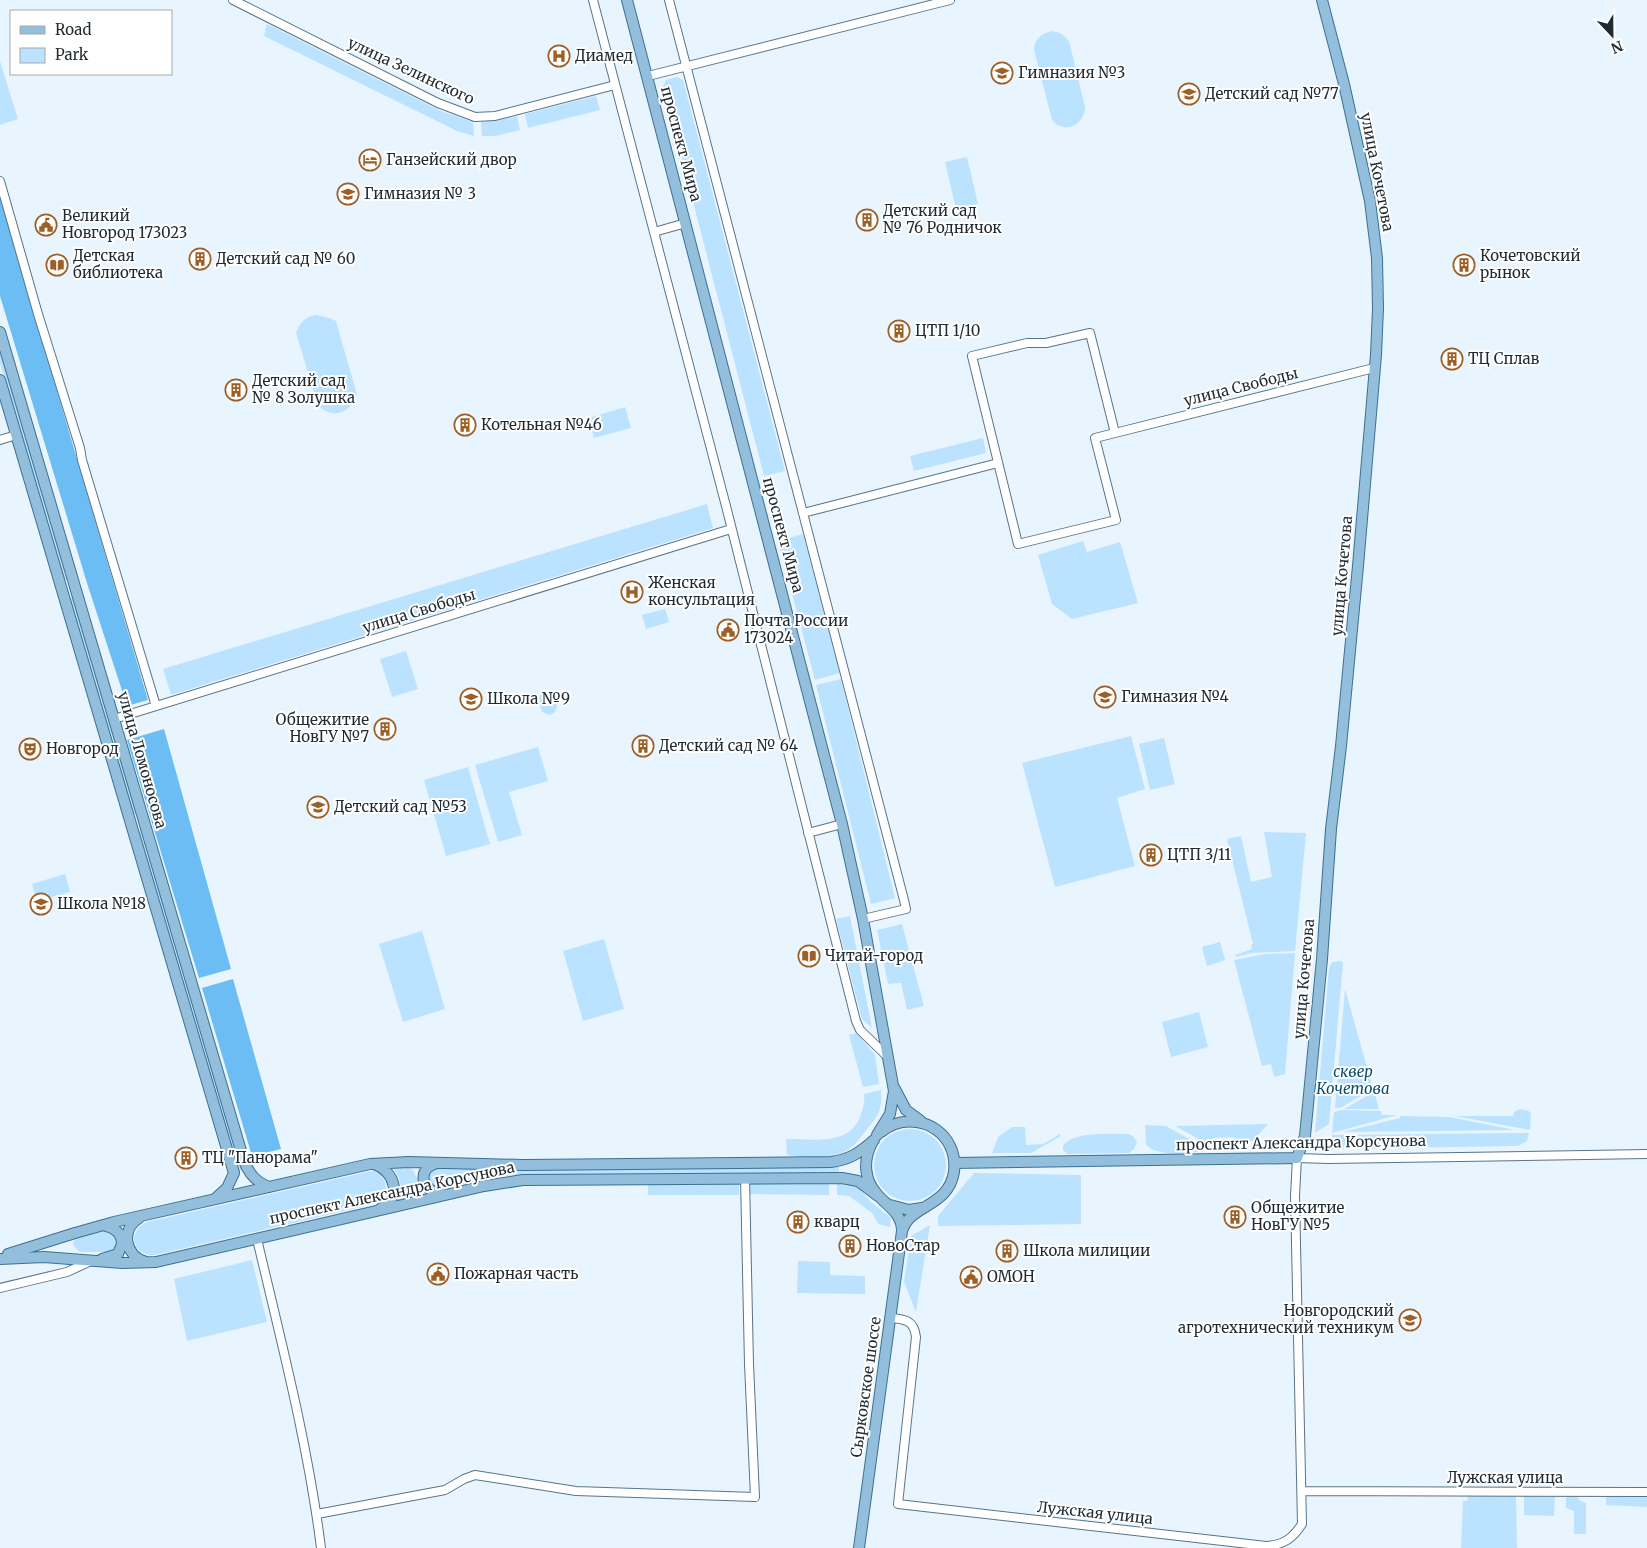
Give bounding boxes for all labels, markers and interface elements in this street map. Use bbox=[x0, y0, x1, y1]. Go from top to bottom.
legend bbox=[10, 10, 172, 75]
north arrow bbox=[1587, 10, 1637, 60]
text: Road bbox=[55, 20, 91, 39]
street label: улица Зелинского bbox=[345, 33, 478, 108]
text: N bbox=[1608, 37, 1625, 57]
hospital icon: Диамед bbox=[547, 44, 571, 68]
text: Park bbox=[55, 45, 89, 64]
place label: Диамед bbox=[575, 46, 633, 65]
school or university icon: Гимназия №3 bbox=[990, 61, 1014, 85]
place label: Гимназия №3 bbox=[1018, 63, 1125, 82]
school or university icon: Детский сад №77 bbox=[1177, 82, 1201, 106]
street label: проспект Мира bbox=[657, 84, 706, 204]
place label: Детский сад №77 bbox=[1205, 84, 1339, 103]
street label: улица Кочетова bbox=[1357, 111, 1398, 233]
hotel icon: Ганзейский двор bbox=[358, 148, 382, 172]
place label: Ганзейский двор bbox=[386, 150, 517, 169]
school or university icon: Гимназия № 3 bbox=[336, 182, 360, 206]
place label: Гимназия № 3 bbox=[364, 184, 476, 203]
place label: Детский сад № 76 Родничок bbox=[883, 201, 1002, 237]
place label: Великий Новгород 173023 bbox=[62, 206, 187, 242]
building icon: Детский сад № 76 Родничок bbox=[855, 208, 879, 232]
public building icon: Великий Новгород 173023 bbox=[34, 213, 58, 237]
place label: Детская библиотека bbox=[73, 246, 163, 282]
place label: Кочетовский рынок bbox=[1480, 246, 1581, 282]
building icon: Детский сад № 60 bbox=[188, 247, 212, 271]
place label: Детский сад № 60 bbox=[216, 249, 355, 268]
library icon: Детская библиотека bbox=[45, 253, 69, 277]
building icon: Кочетовский рынок bbox=[1452, 253, 1476, 277]
building icon: ЦТП 1/10 bbox=[887, 319, 911, 343]
place label: ЦТП 1/10 bbox=[915, 321, 980, 340]
building icon: ТЦ Сплав bbox=[1440, 347, 1464, 371]
place label: ТЦ Сплав bbox=[1468, 349, 1539, 368]
street label: улица Свободы bbox=[1182, 363, 1300, 410]
place label: Детский сад № 8 Золушка bbox=[252, 371, 355, 407]
building icon: Детский сад № 8 Золушка bbox=[224, 378, 248, 402]
building icon: Котельная №46 bbox=[453, 413, 477, 437]
place label: Котельная №46 bbox=[481, 415, 602, 434]
street label: проспект Мира bbox=[759, 475, 808, 595]
street label: улица Кочетова bbox=[1327, 515, 1356, 637]
place label: Женская консультация bbox=[648, 573, 755, 609]
hospital icon: Женская консультация bbox=[620, 580, 644, 604]
street label: улица Свободы bbox=[360, 584, 478, 637]
place label: Почта России 173024 bbox=[744, 611, 848, 647]
public building icon: Почта России 173024 bbox=[716, 618, 740, 642]
school or university icon: Гимназия №4 bbox=[1093, 685, 1117, 709]
school or university icon: Школа №9 bbox=[459, 687, 483, 711]
place label: Гимназия №4 bbox=[1121, 687, 1229, 706]
street label: улица Ломоносова bbox=[114, 689, 171, 831]
place label: Школа №9 bbox=[487, 689, 570, 708]
place label: Общежитие НовГУ №7 bbox=[276, 710, 369, 746]
building icon: Общежитие НовГУ №7 bbox=[373, 717, 397, 741]
building icon: Детский сад № 64 bbox=[631, 734, 655, 758]
place label: Детский сад № 64 bbox=[659, 736, 798, 755]
theatre icon: Новгород bbox=[18, 737, 42, 761]
place label: Новгород bbox=[46, 739, 119, 758]
school or university icon: Детский сад №53 bbox=[306, 795, 330, 819]
place label: Детский сад №53 bbox=[334, 797, 467, 816]
building icon: ЦТП 3/11 bbox=[1139, 843, 1163, 867]
place label: ЦТП 3/11 bbox=[1167, 845, 1231, 864]
school or university icon: Школа №18 bbox=[29, 892, 53, 916]
place label: Школа №18 bbox=[57, 894, 146, 913]
street label: улица Кочетова bbox=[1289, 918, 1318, 1040]
library icon: Читай-город bbox=[797, 944, 821, 968]
place label: Читай-город bbox=[825, 946, 923, 965]
park label: сквер Кочетова bbox=[1316, 1062, 1390, 1098]
street label: проспект Александра Корсунова bbox=[1176, 1131, 1426, 1154]
building icon: ТЦ "Панорама" bbox=[174, 1146, 198, 1170]
place label: ТЦ "Панорама" bbox=[202, 1148, 318, 1167]
street label: проспект Александра Корсунова bbox=[268, 1157, 516, 1228]
place label: Общежитие НовГУ №5 bbox=[1251, 1198, 1345, 1234]
building icon: Общежитие НовГУ №5 bbox=[1223, 1205, 1247, 1229]
building icon: кварц bbox=[786, 1210, 810, 1234]
place label: кварц bbox=[814, 1212, 860, 1231]
building icon: НовоСтар bbox=[838, 1234, 862, 1258]
place label: НовоСтар bbox=[866, 1236, 940, 1255]
building icon: Школа милиции bbox=[995, 1239, 1019, 1263]
place label: Школа милиции bbox=[1023, 1241, 1150, 1260]
public building icon: Пожарная часть bbox=[426, 1262, 450, 1286]
place label: Пожарная часть bbox=[454, 1264, 578, 1283]
public building icon: ОМОН bbox=[959, 1265, 983, 1289]
place label: ОМОН bbox=[987, 1267, 1035, 1286]
place label: Новгородский агротехнический техникум bbox=[1178, 1301, 1394, 1337]
school or university icon: Новгородский агротехнический техникум bbox=[1398, 1308, 1422, 1332]
street label: Сырковское шоссе bbox=[846, 1315, 885, 1458]
street label: Лужская улица bbox=[1447, 1468, 1563, 1487]
street label: Лужская улица bbox=[1036, 1497, 1154, 1528]

